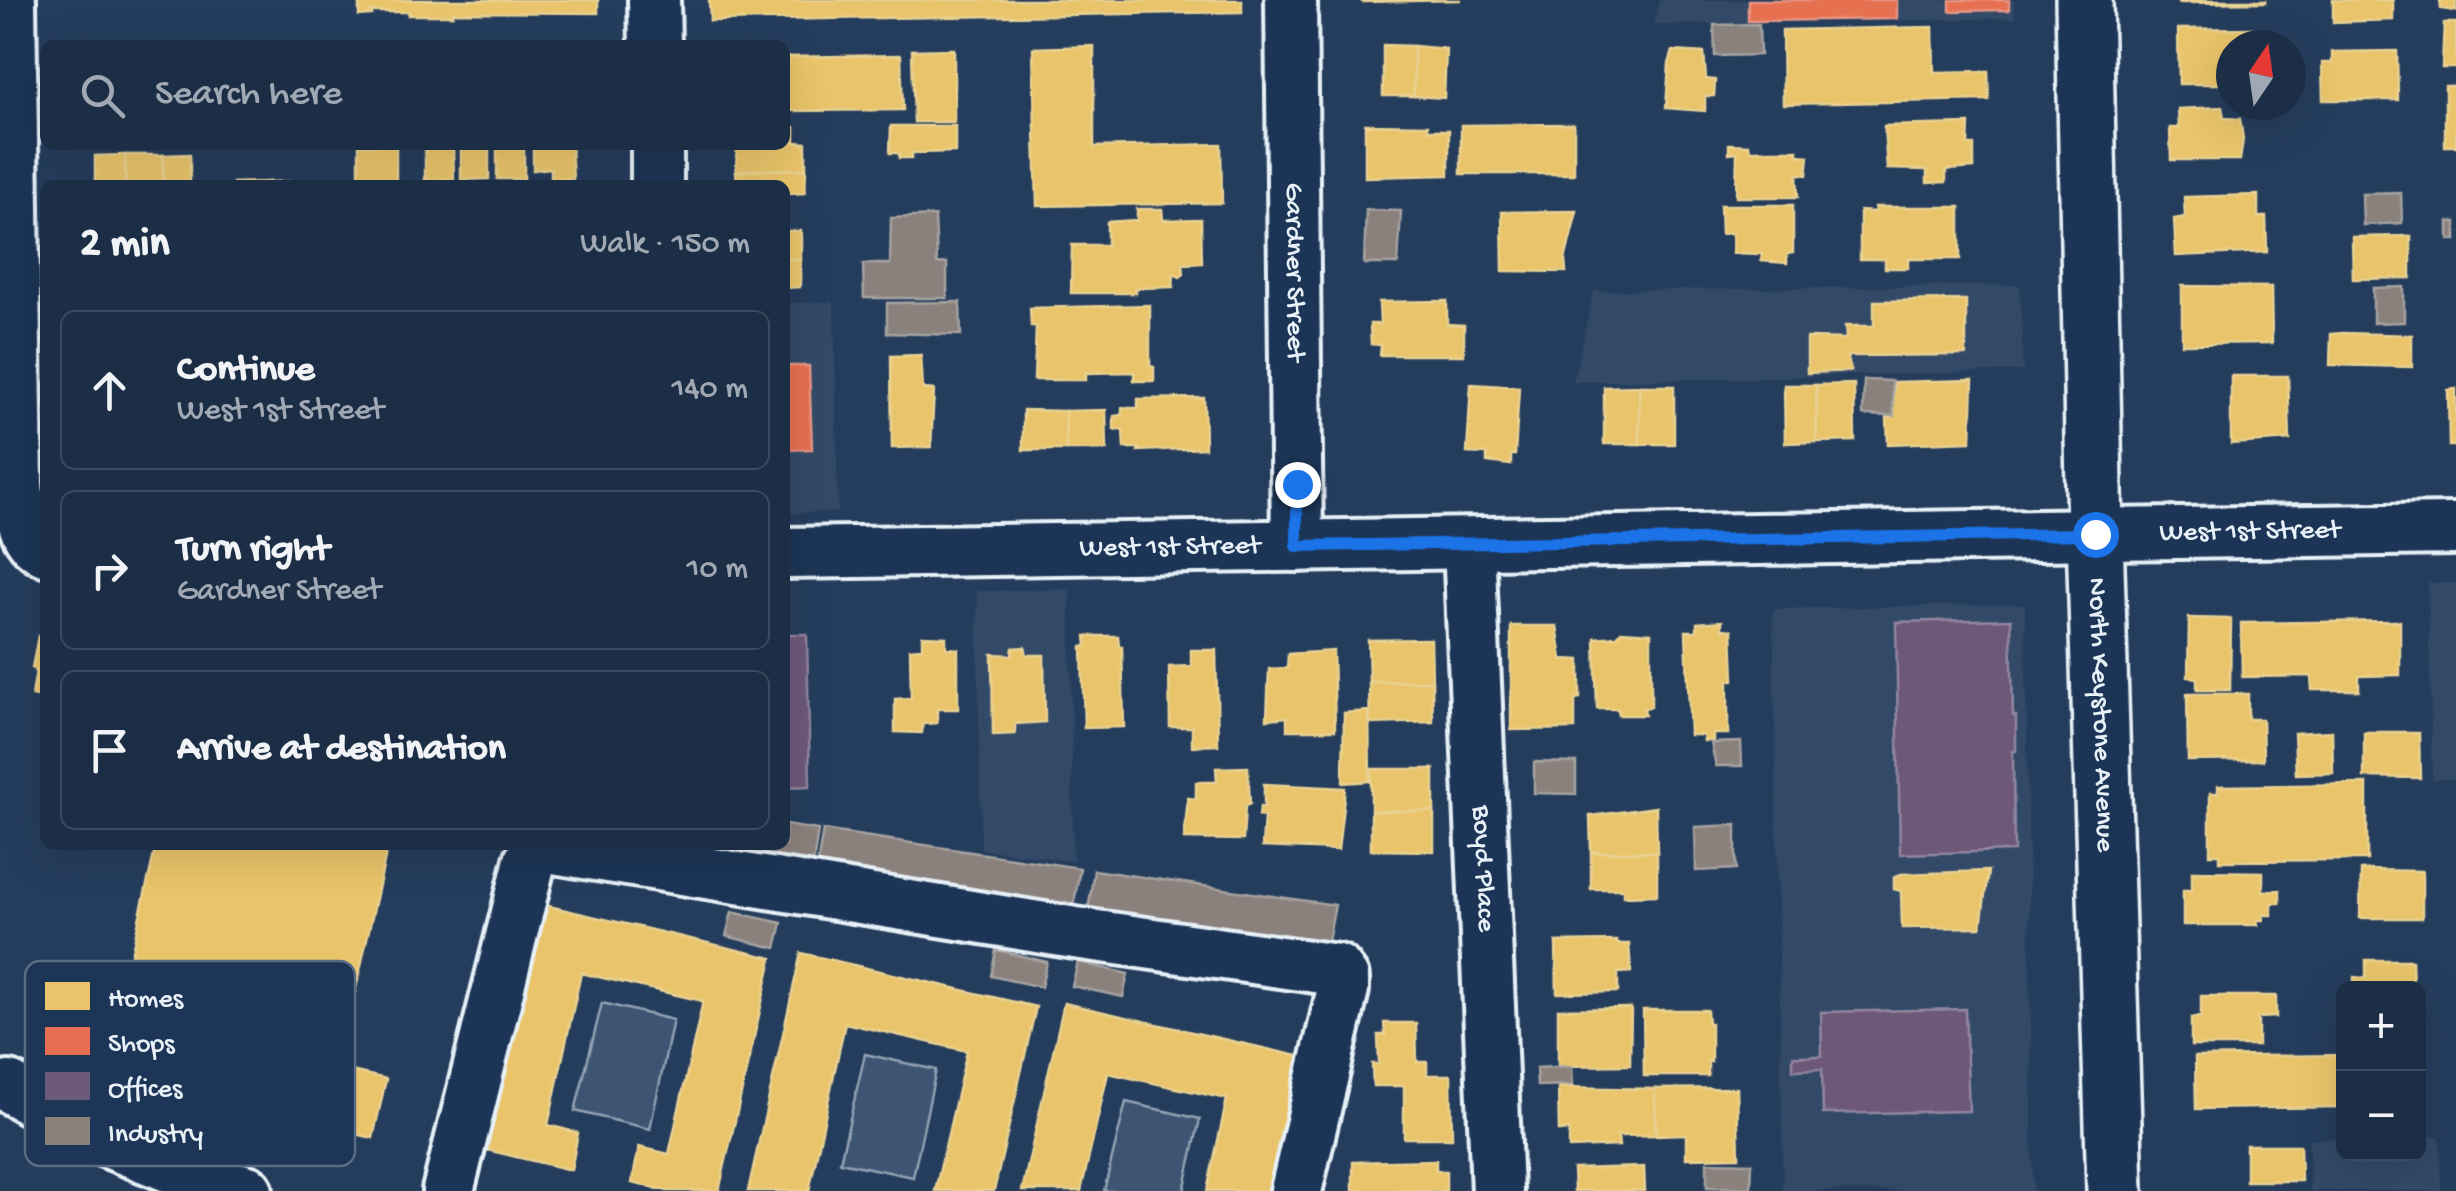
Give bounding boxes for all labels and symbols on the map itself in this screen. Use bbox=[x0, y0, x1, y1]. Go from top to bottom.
north arrow bbox=[2216, 30, 2306, 120]
street label: Gardner Street bbox=[1277, 183, 1311, 364]
route end bbox=[1275, 462, 1321, 508]
route start bbox=[2073, 512, 2119, 558]
street label: West 1st Street bbox=[2159, 514, 2343, 550]
street label: West 1st Street bbox=[1079, 530, 1263, 565]
street label: North Keystone Avenue bbox=[2080, 577, 2121, 853]
street label: Boyd Place bbox=[1464, 804, 1502, 933]
legend bbox=[25, 961, 355, 1166]
text: Homes bbox=[108, 984, 184, 1017]
text: Shops bbox=[108, 1029, 175, 1062]
text: Offices bbox=[108, 1074, 183, 1107]
text: Industry bbox=[108, 1119, 203, 1152]

